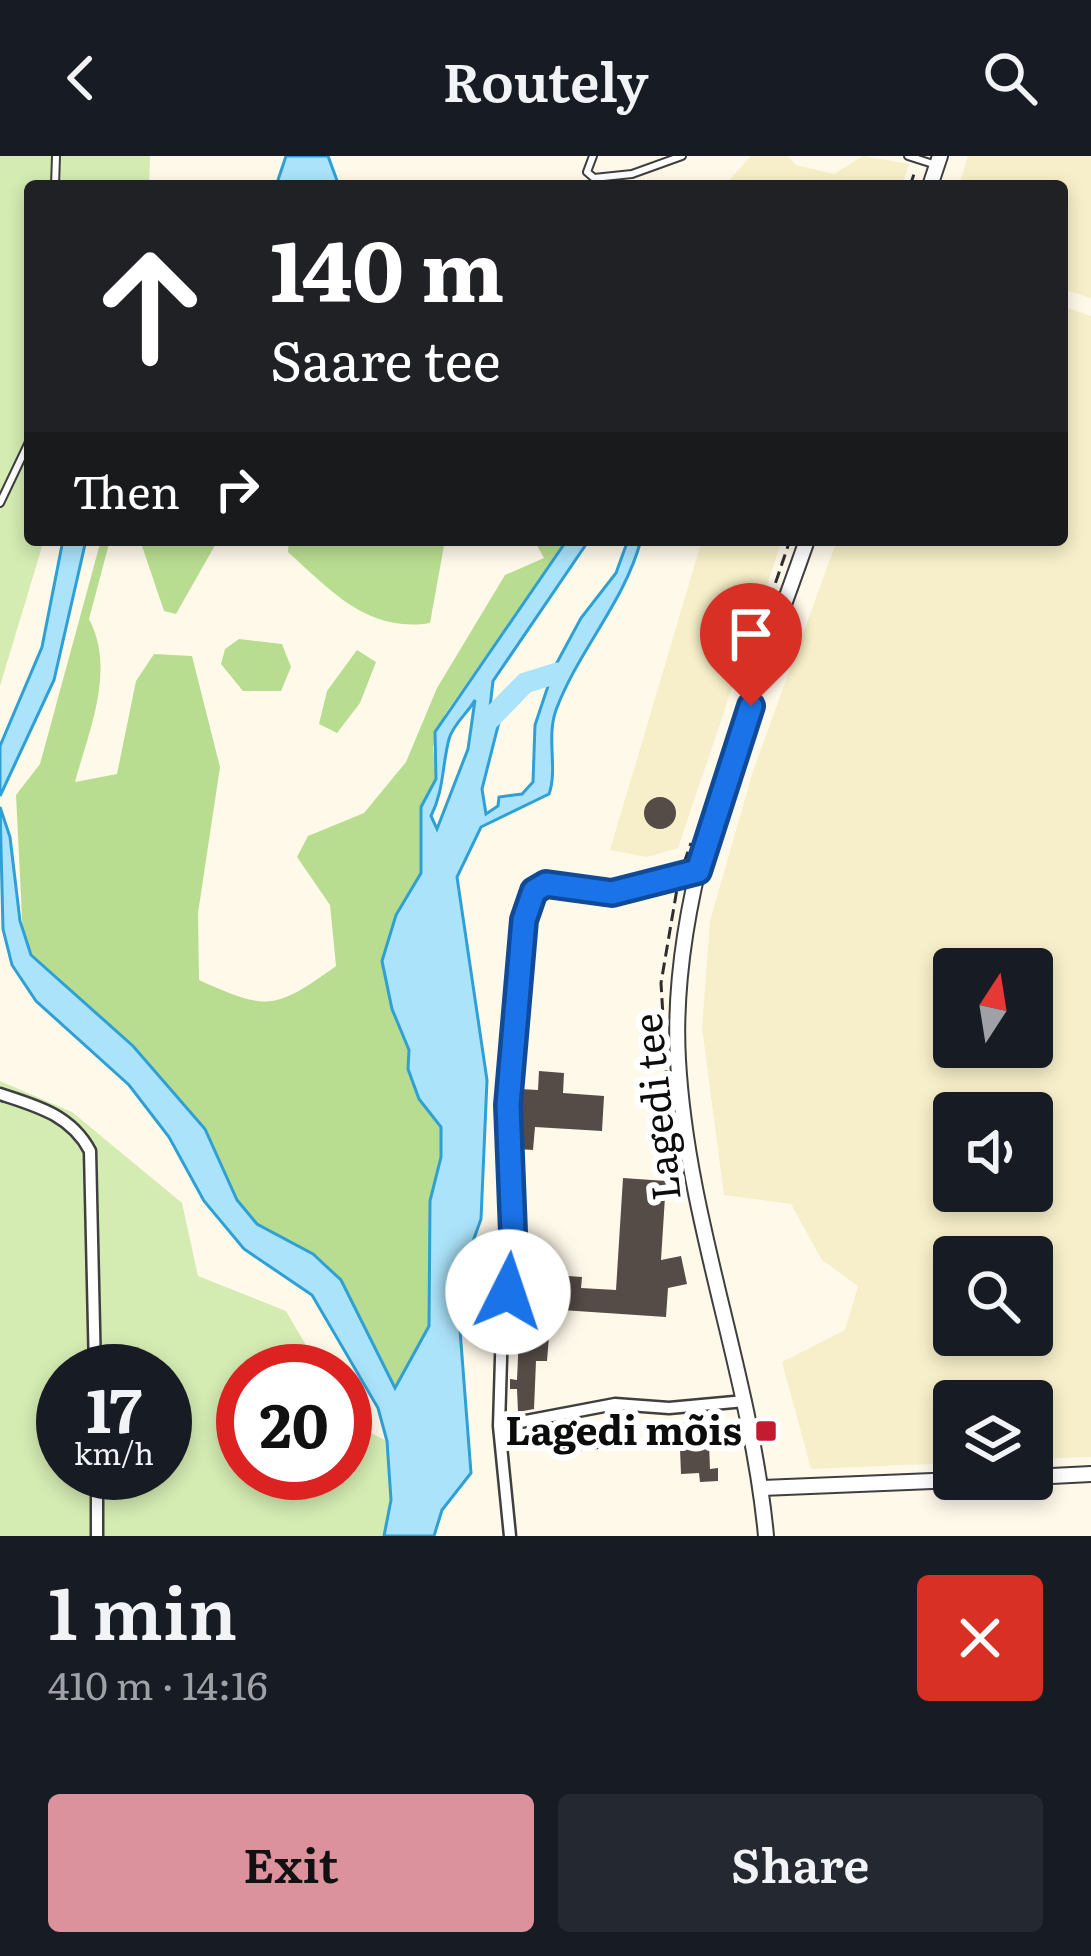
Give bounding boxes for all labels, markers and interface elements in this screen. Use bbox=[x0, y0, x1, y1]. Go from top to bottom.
text: Routely bbox=[442, 38, 649, 119]
icon: back bbox=[48, 45, 114, 111]
icon: search bbox=[977, 45, 1043, 111]
text: 140 m bbox=[270, 203, 505, 328]
icon: ahead bbox=[72, 228, 228, 384]
text: Saare tee bbox=[270, 317, 501, 398]
text: Then bbox=[72, 456, 180, 523]
icon: right bbox=[204, 456, 270, 522]
pin bbox=[700, 583, 802, 706]
icon: arrive bbox=[718, 601, 784, 667]
north arrow bbox=[933, 948, 1053, 1068]
map controls bbox=[933, 948, 1053, 1500]
street label: Lagedi tee bbox=[615, 1011, 693, 1204]
button: sound bbox=[933, 1092, 1053, 1212]
position arrow bbox=[445, 1229, 571, 1355]
button: search bbox=[933, 1236, 1053, 1356]
speed limit sign: 20 bbox=[216, 1344, 372, 1500]
text: 17 bbox=[86, 1362, 142, 1451]
button: layers bbox=[933, 1380, 1053, 1500]
place label: Lagedi mõis bbox=[505, 1399, 742, 1457]
marker: Lagedi mõis bbox=[753, 1418, 779, 1444]
text: km/h bbox=[74, 1430, 154, 1474]
text: 1 min bbox=[48, 1555, 237, 1662]
button: close bbox=[917, 1575, 1043, 1701]
text: 410 m · 14:16 bbox=[48, 1654, 268, 1712]
button: Exit bbox=[48, 1794, 534, 1932]
button: Share bbox=[558, 1794, 1043, 1932]

